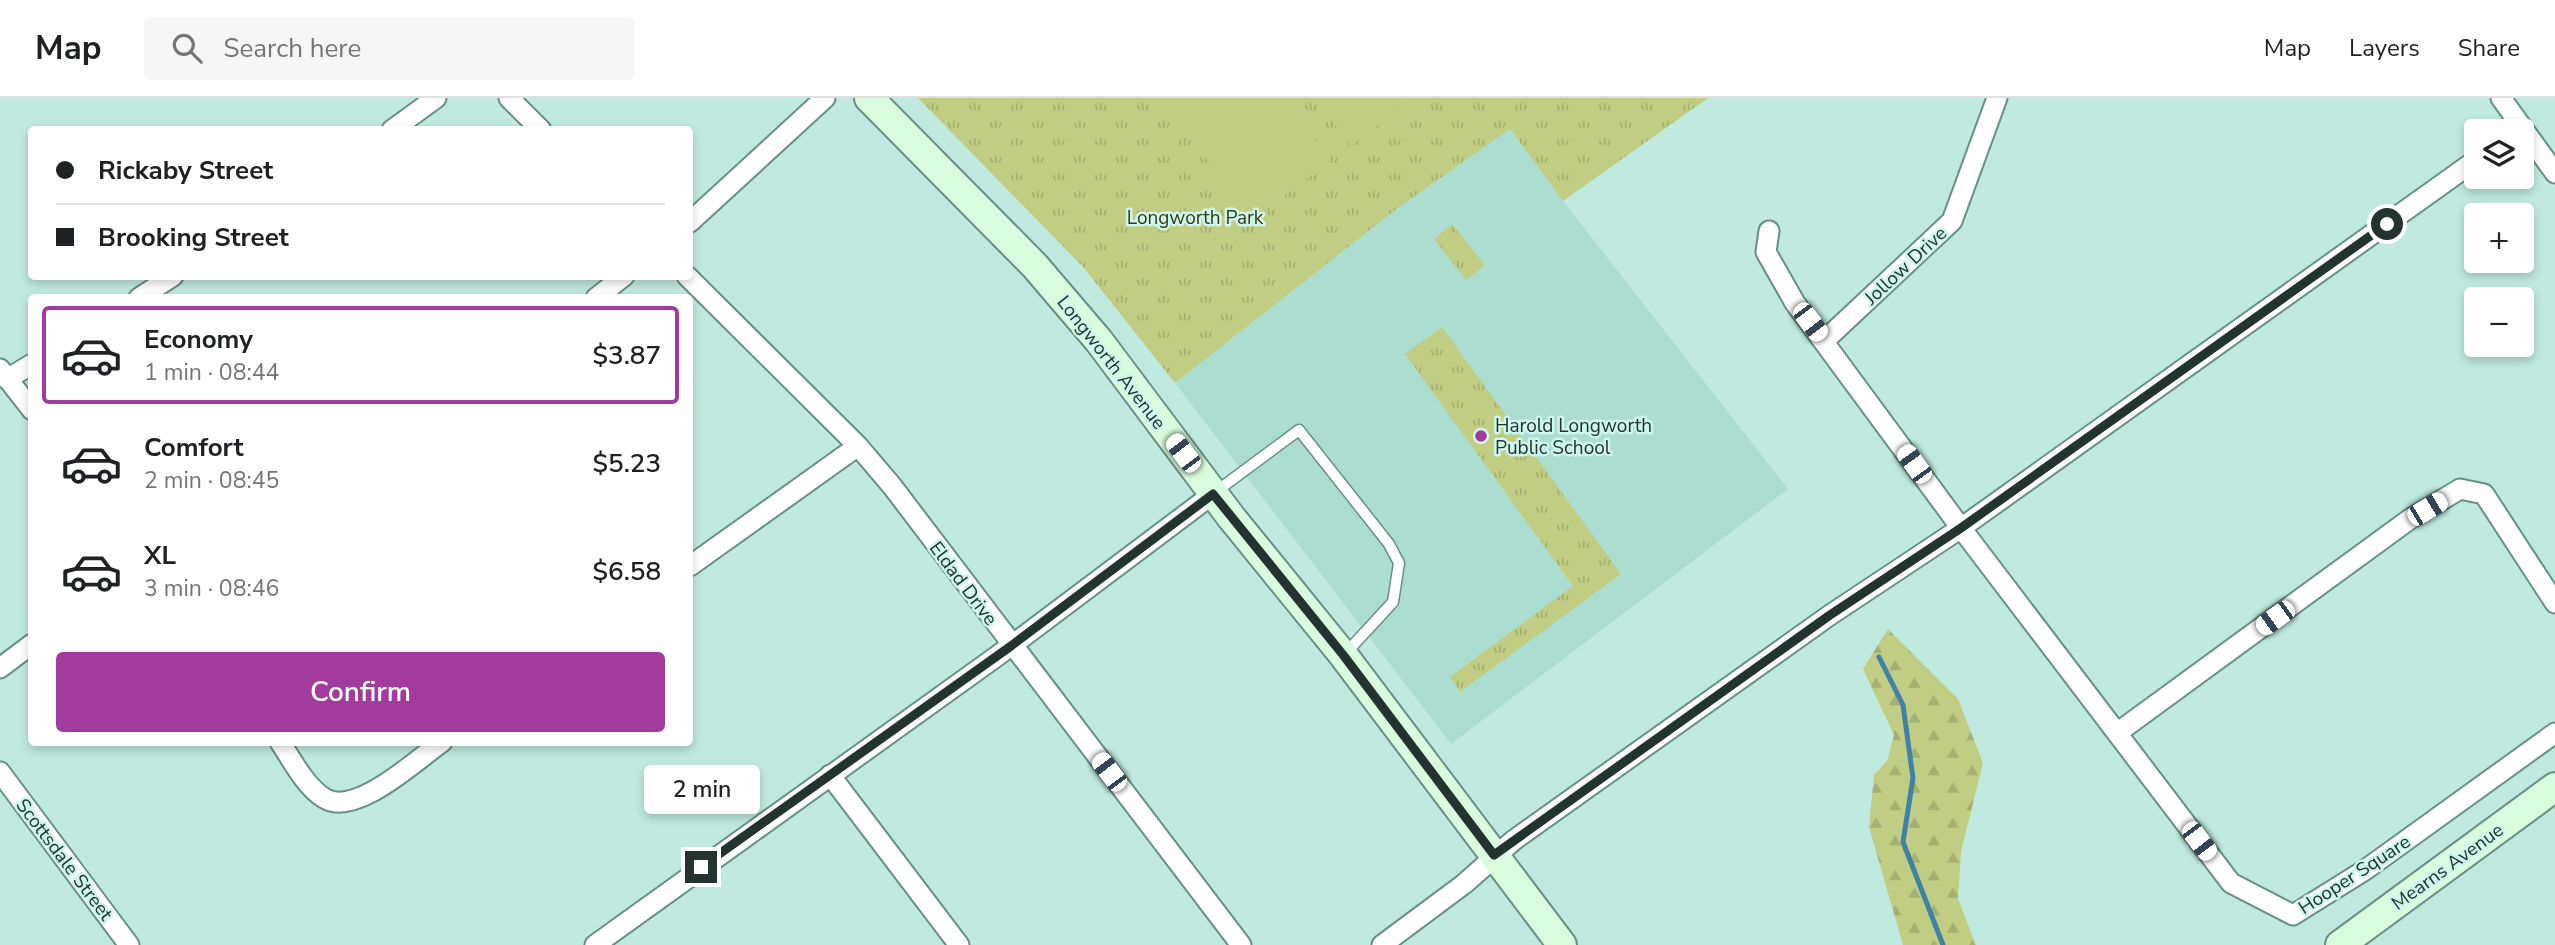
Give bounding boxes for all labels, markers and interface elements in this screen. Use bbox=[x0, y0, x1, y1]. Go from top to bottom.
search box bbox=[144, 17, 634, 80]
text: Map bbox=[35, 26, 102, 71]
icon: search bbox=[168, 29, 206, 67]
text: Search here bbox=[224, 31, 361, 66]
text: Map bbox=[2264, 32, 2311, 64]
text: Layers bbox=[2349, 32, 2420, 64]
text: Share bbox=[2458, 32, 2520, 64]
map controls bbox=[2464, 119, 2534, 357]
button: layers bbox=[2464, 119, 2534, 189]
text: Rickaby Street bbox=[98, 153, 273, 188]
button: + bbox=[2464, 203, 2534, 273]
park label: Longworth Park bbox=[1127, 205, 1264, 231]
route start bbox=[2371, 208, 2403, 240]
text: Brooking Street bbox=[98, 220, 289, 255]
street label: Jollow Drive bbox=[1858, 221, 1953, 311]
button: − bbox=[2464, 287, 2534, 357]
street label: Longworth Avenue bbox=[1051, 290, 1172, 435]
car bbox=[1789, 299, 1832, 345]
text: Economy bbox=[144, 322, 253, 357]
icon: car bbox=[60, 324, 123, 387]
text: $3.87 bbox=[592, 338, 661, 373]
text: 1 min · 08:44 bbox=[144, 357, 279, 388]
place label: Harold Longworth Public School bbox=[1495, 413, 1652, 461]
marker: Harold Longworth Public School bbox=[1473, 428, 1489, 444]
text: Comfort bbox=[144, 430, 244, 465]
car bbox=[1162, 430, 1205, 476]
icon: car bbox=[60, 432, 123, 495]
car bbox=[1894, 441, 1935, 487]
text: $5.23 bbox=[592, 446, 661, 481]
text: 2 min · 08:45 bbox=[144, 465, 279, 496]
car bbox=[2404, 489, 2451, 529]
street label: Eldad Drive bbox=[923, 536, 1003, 631]
text: XL bbox=[144, 538, 176, 573]
icon: car bbox=[60, 540, 123, 603]
text: $6.58 bbox=[592, 554, 661, 589]
text: 3 min · 08:46 bbox=[144, 573, 279, 604]
car bbox=[2252, 597, 2299, 639]
button: Confirm bbox=[56, 652, 665, 732]
car bbox=[1088, 749, 1131, 795]
callout: 2 min bbox=[643, 766, 759, 814]
text: 2 min bbox=[673, 774, 731, 805]
street label: Scottsdale Street bbox=[10, 793, 119, 926]
street label: Mearns Avenue bbox=[2386, 817, 2509, 916]
car bbox=[2178, 818, 2221, 864]
street label: Hooper Square bbox=[2293, 829, 2416, 921]
route end bbox=[685, 851, 717, 883]

